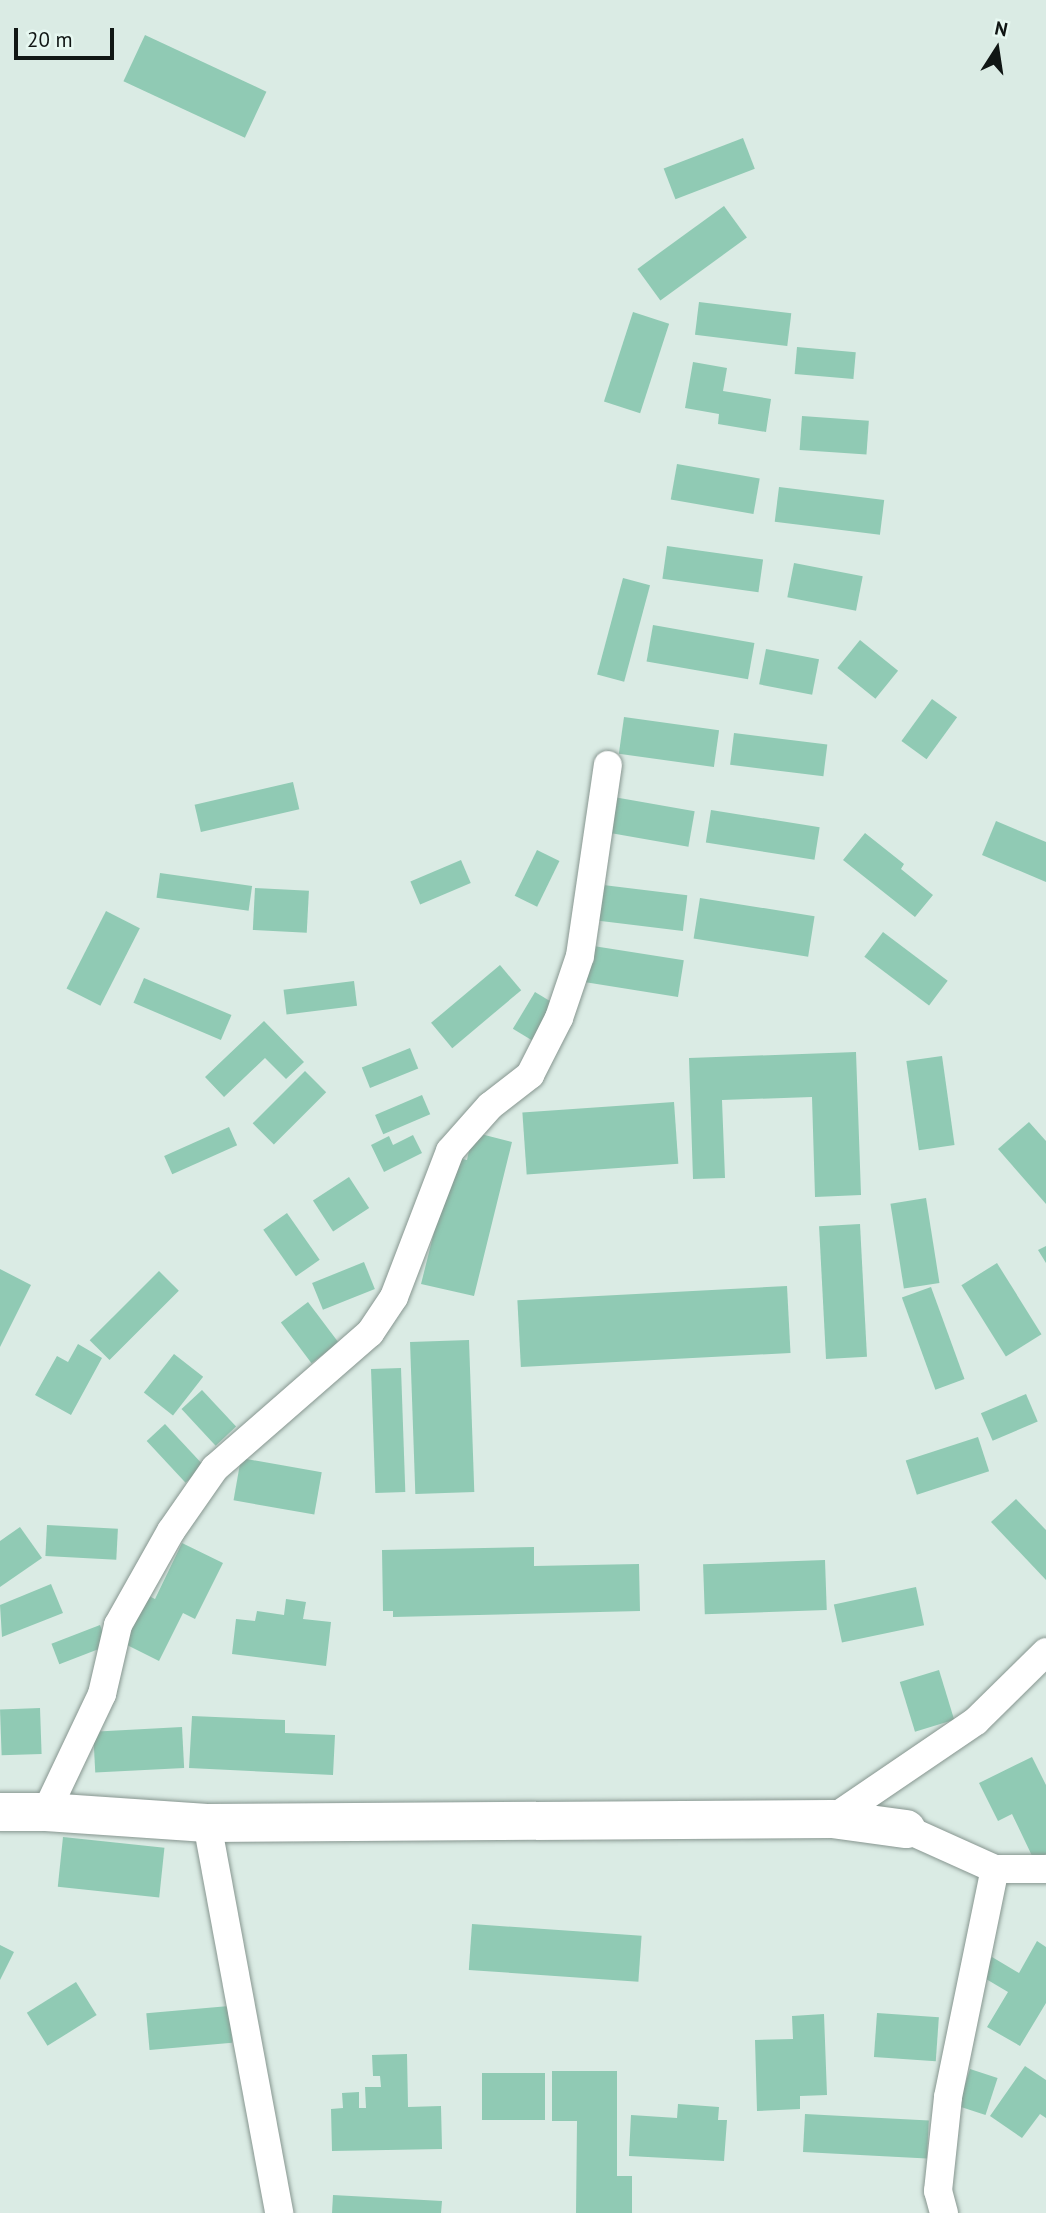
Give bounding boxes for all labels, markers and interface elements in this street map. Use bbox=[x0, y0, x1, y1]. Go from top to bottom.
scale bar bbox=[18, 14, 117, 58]
north arrow bbox=[962, 14, 1032, 84]
text: N bbox=[993, 15, 1010, 41]
text: 20 m bbox=[27, 26, 73, 53]

